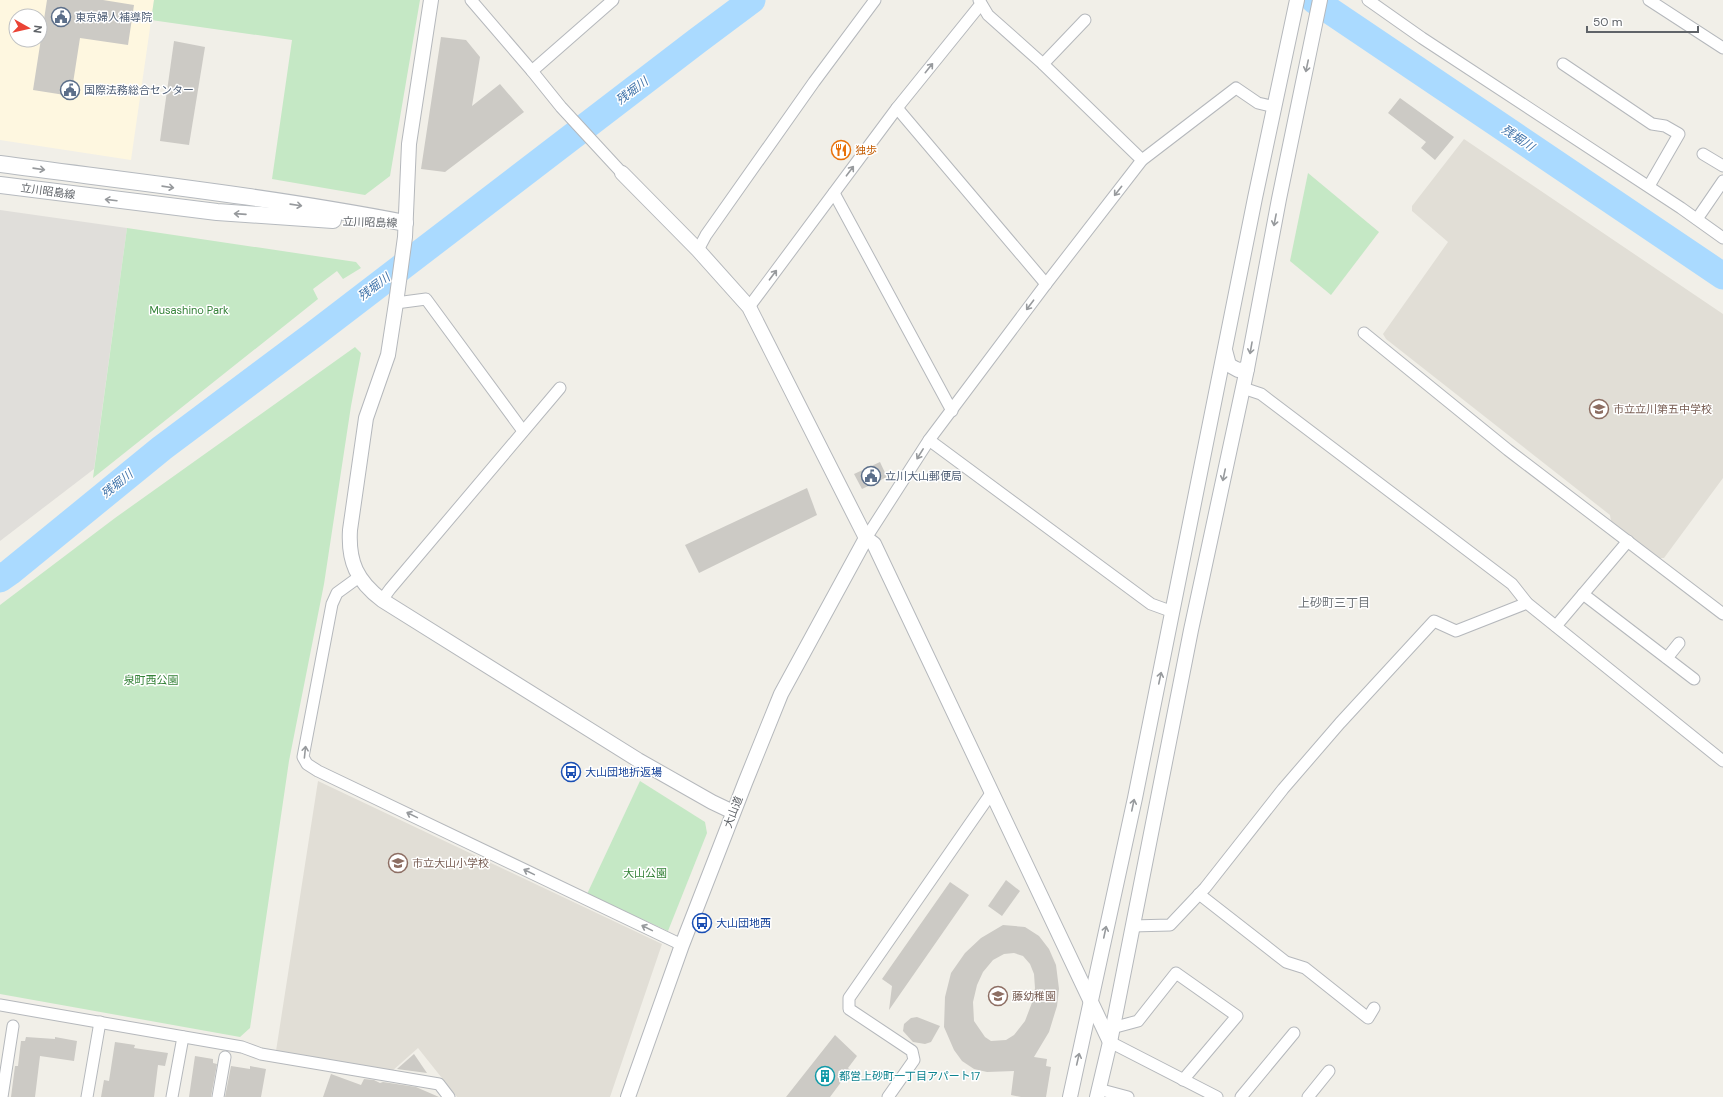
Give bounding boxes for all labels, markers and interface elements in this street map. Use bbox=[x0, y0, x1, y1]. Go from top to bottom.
public building icon: 東京婦人補導院 bbox=[50, 6, 72, 28]
north arrow bbox=[8, 8, 48, 48]
scale bar bbox=[1587, 8, 1698, 34]
place label: 東京婦人補導院 bbox=[75, 10, 152, 24]
text: 50 m bbox=[1593, 14, 1622, 30]
text: N bbox=[30, 24, 45, 34]
one-way arrow bbox=[1302, 59, 1310, 72]
one-way arrow bbox=[925, 62, 934, 73]
water label: 残堀川 bbox=[613, 73, 653, 108]
public building icon: 国際法務総合センター bbox=[59, 79, 81, 101]
place label: 国際法務総合センター bbox=[84, 83, 194, 97]
water label: 残堀川 bbox=[1499, 121, 1539, 156]
restaurant icon: 独歩 bbox=[830, 139, 852, 161]
place label: 独歩 bbox=[855, 143, 877, 157]
one-way arrow bbox=[32, 166, 45, 173]
one-way arrow bbox=[846, 166, 854, 177]
street label: 立川昭島線 bbox=[20, 180, 76, 202]
one-way arrow bbox=[161, 183, 174, 190]
one-way arrow bbox=[1114, 185, 1122, 196]
one-way arrow bbox=[105, 196, 118, 203]
one-way arrow bbox=[289, 201, 302, 209]
one-way arrow bbox=[234, 211, 247, 218]
street label: 立川昭島線 bbox=[342, 214, 398, 230]
one-way arrow bbox=[1270, 214, 1278, 227]
water label: 残堀川 bbox=[355, 269, 395, 304]
one-way arrow bbox=[768, 270, 777, 281]
one-way arrow bbox=[1026, 299, 1035, 310]
park label: Musashino Park bbox=[149, 303, 229, 317]
one-way arrow bbox=[1247, 341, 1255, 354]
school or university icon: 市立立川第五中学校 bbox=[1588, 398, 1610, 420]
place label: 市立立川第五中学校 bbox=[1613, 402, 1712, 416]
one-way arrow bbox=[916, 449, 924, 460]
water label: 残堀川 bbox=[98, 465, 138, 502]
public building icon: 立川大山郵便局 bbox=[860, 465, 882, 487]
place label: 立川大山郵便局 bbox=[885, 469, 962, 483]
one-way arrow bbox=[1220, 469, 1228, 482]
district label: 上砂町三丁目 bbox=[1298, 595, 1370, 611]
one-way arrow bbox=[1156, 671, 1164, 684]
park label: 泉町西公園 bbox=[124, 673, 179, 687]
one-way arrow bbox=[301, 746, 309, 759]
bus stop icon: 大山団地折返場 bbox=[560, 761, 582, 783]
place label: 大山団地折返場 bbox=[585, 765, 662, 779]
street label: 大山道 bbox=[721, 794, 745, 830]
one-way arrow bbox=[1130, 799, 1138, 812]
one-way arrow bbox=[406, 811, 418, 818]
school or university icon: 市立大山小学校 bbox=[387, 852, 409, 874]
place label: 市立大山小学校 bbox=[412, 856, 489, 870]
park label: 大山公園 bbox=[623, 866, 667, 880]
one-way arrow bbox=[524, 867, 536, 875]
bus stop icon: 大山団地西 bbox=[691, 912, 713, 934]
place label: 大山団地西 bbox=[716, 916, 771, 930]
one-way arrow bbox=[641, 924, 653, 931]
one-way arrow bbox=[1102, 926, 1110, 939]
school or university icon: 藤幼稚園 bbox=[987, 985, 1009, 1007]
place label: 藤幼稚園 bbox=[1012, 989, 1056, 1003]
one-way arrow bbox=[1075, 1053, 1083, 1066]
building icon: 都営上砂町一丁目アパート17 bbox=[814, 1065, 836, 1087]
place label: 都営上砂町一丁目アパート17 bbox=[839, 1069, 980, 1083]

